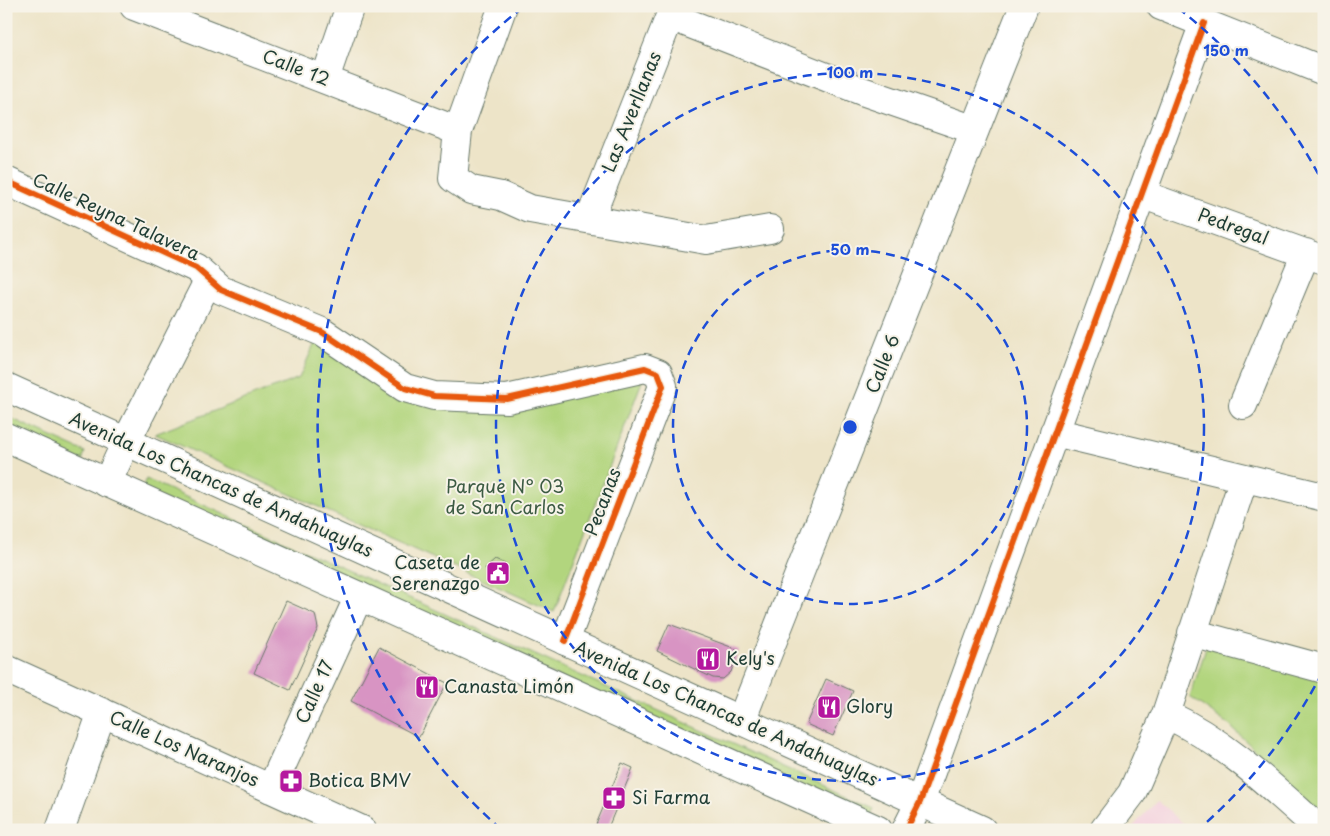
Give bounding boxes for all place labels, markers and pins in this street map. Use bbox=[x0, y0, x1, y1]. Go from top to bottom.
centre of rings bbox=[841, 418, 859, 436]
place label: Caseta de Serenazgo bbox=[391, 548, 480, 596]
public building icon: Caseta de Serenazgo bbox=[485, 560, 511, 586]
place label: Kely's bbox=[726, 644, 775, 671]
restaurant icon: Kely's bbox=[695, 646, 721, 672]
place label: Canasta Limón bbox=[444, 672, 574, 699]
restaurant icon: Canasta Limón bbox=[414, 674, 440, 700]
place label: Glory bbox=[846, 692, 893, 719]
restaurant icon: Glory bbox=[816, 694, 842, 720]
place label: Botica BMV bbox=[308, 766, 411, 793]
pharmacy icon: Botica BMV bbox=[278, 768, 304, 794]
place label: Si Farma bbox=[632, 783, 711, 810]
pharmacy icon: Si Farma bbox=[601, 785, 627, 811]

